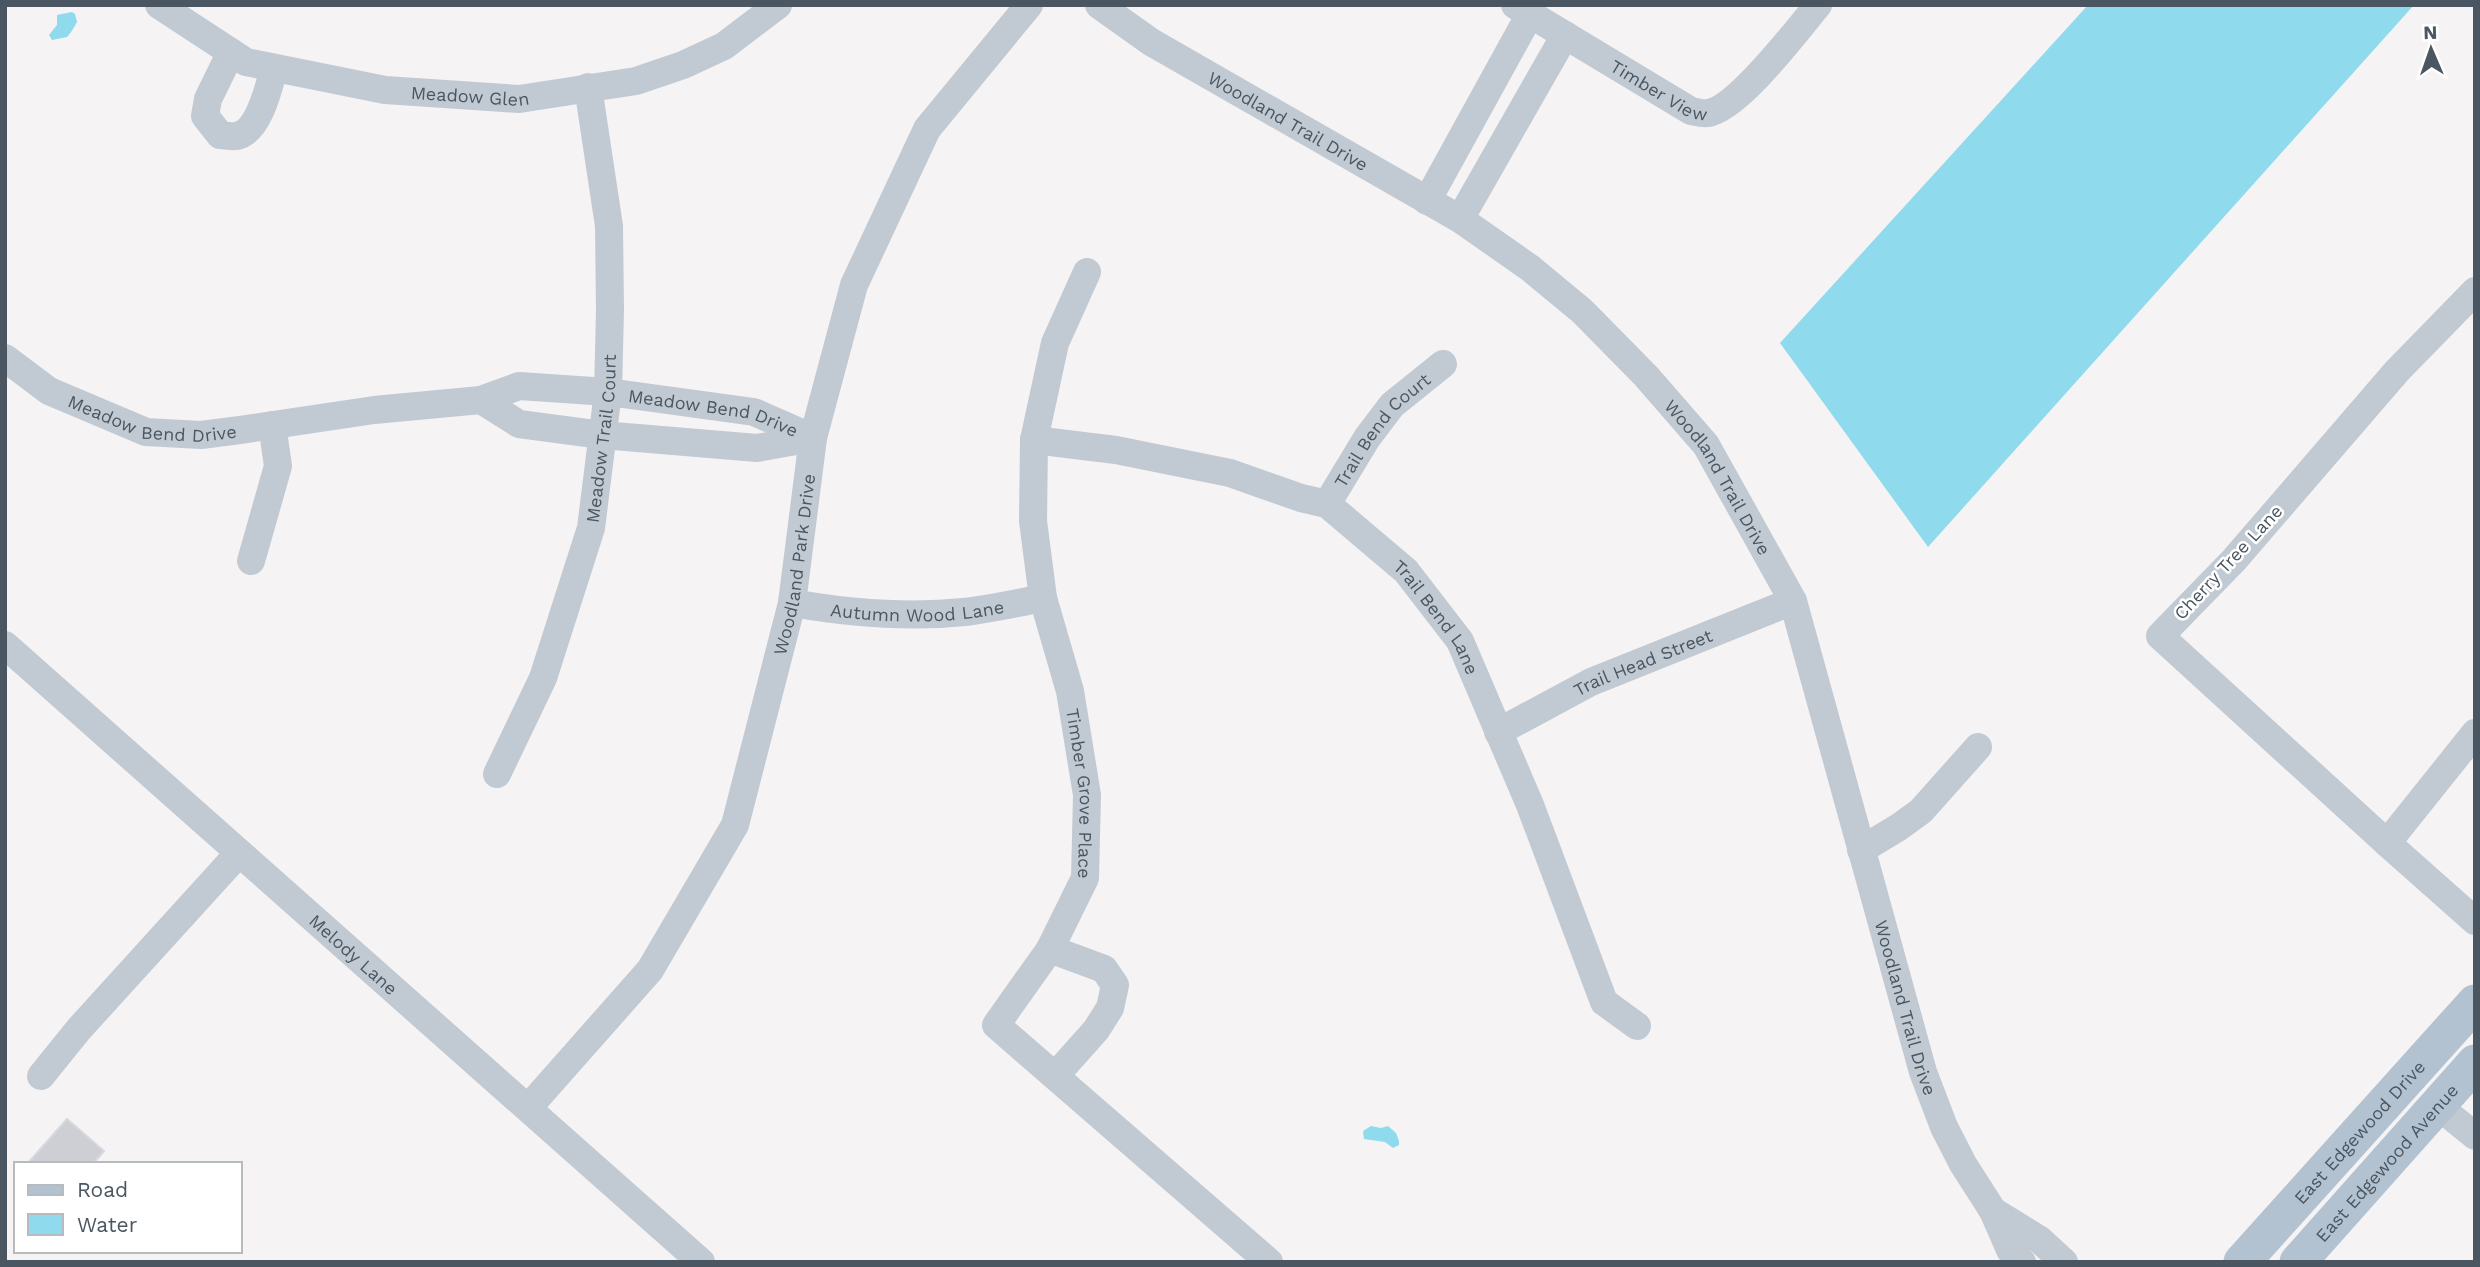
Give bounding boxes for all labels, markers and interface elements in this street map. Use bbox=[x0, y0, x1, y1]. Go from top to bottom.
north arrow bbox=[2396, 14, 2466, 84]
text: N bbox=[2423, 21, 2438, 44]
street label: Timber View bbox=[1607, 55, 1709, 124]
street label: Woodland Trail Drive bbox=[1205, 67, 1372, 175]
street label: Meadow Glen bbox=[410, 81, 531, 110]
street label: Meadow Trail Court bbox=[581, 354, 619, 524]
street label: Trail Bend Court bbox=[1329, 368, 1434, 491]
street label: Meadow Bend Drive bbox=[627, 384, 801, 441]
street label: Meadow Bend Drive bbox=[65, 390, 238, 446]
street label: Woodland Trail Drive bbox=[1661, 395, 1776, 558]
street label: Woodland Park Drive bbox=[769, 473, 819, 657]
street label: Cherry Tree Lane bbox=[2169, 500, 2287, 624]
street label: Trail Bend Lane bbox=[1390, 555, 1483, 677]
street label: Autumn Wood Lane bbox=[829, 595, 1005, 625]
street label: Trail Head Street bbox=[1570, 624, 1715, 700]
street label: Timber Grove Place bbox=[1062, 707, 1098, 879]
street label: Melody Lane bbox=[305, 910, 402, 999]
street label: Woodland Trail Drive bbox=[1871, 918, 1941, 1098]
street label: East Edgewood Drive bbox=[2289, 1056, 2429, 1208]
street label: East Edgewood Avenue bbox=[2311, 1079, 2462, 1246]
legend bbox=[14, 1162, 242, 1253]
text: Road bbox=[77, 1177, 128, 1202]
text: Water bbox=[77, 1212, 138, 1237]

